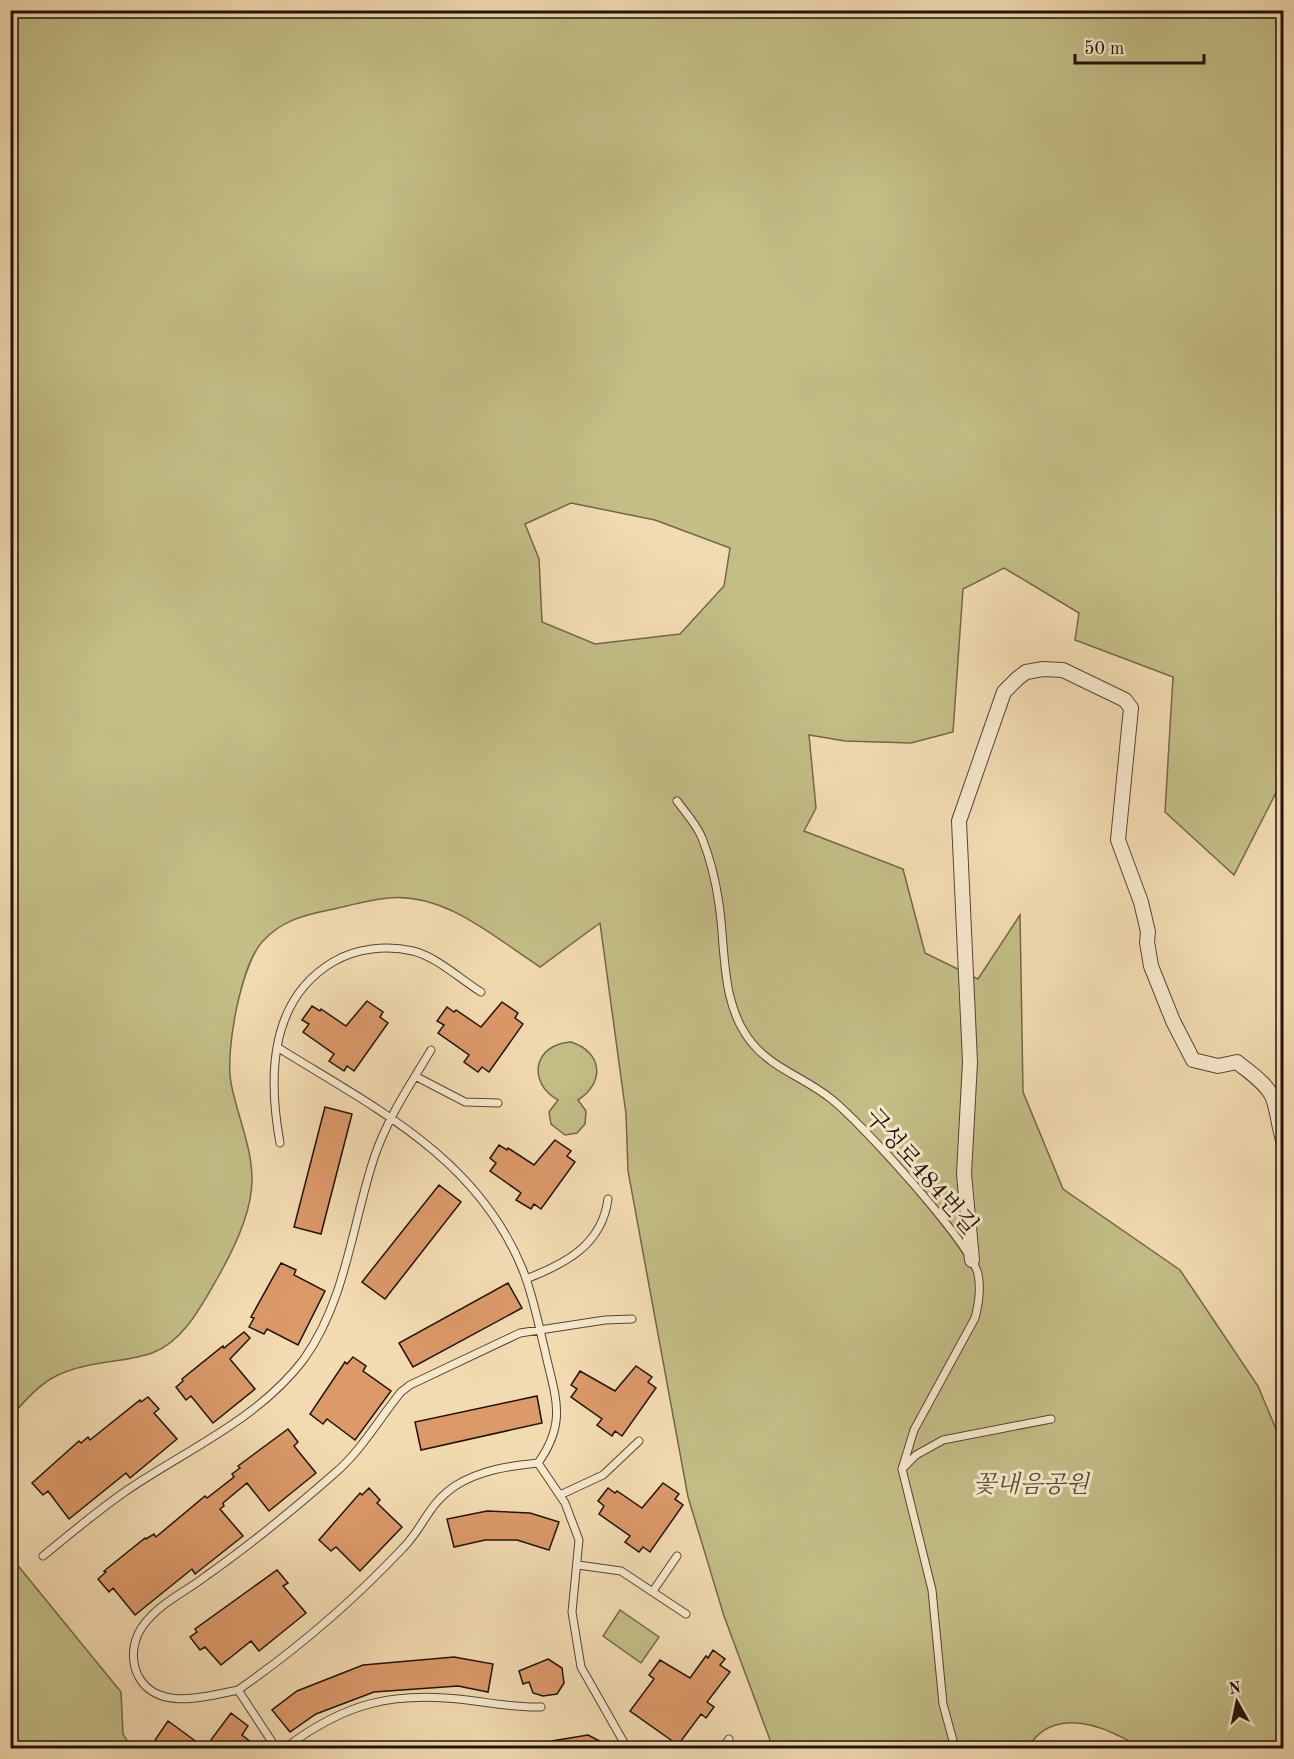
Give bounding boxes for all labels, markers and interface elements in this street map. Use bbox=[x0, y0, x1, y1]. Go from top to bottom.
scale bar bbox=[1075, 27, 1204, 65]
text: 50 m bbox=[1084, 40, 1124, 58]
street label: 구성로484번길 bbox=[860, 1104, 983, 1240]
park label: 꽃내음공원 bbox=[973, 1471, 1091, 1498]
north arrow bbox=[1207, 1672, 1267, 1732]
text: N bbox=[1228, 1680, 1243, 1698]

